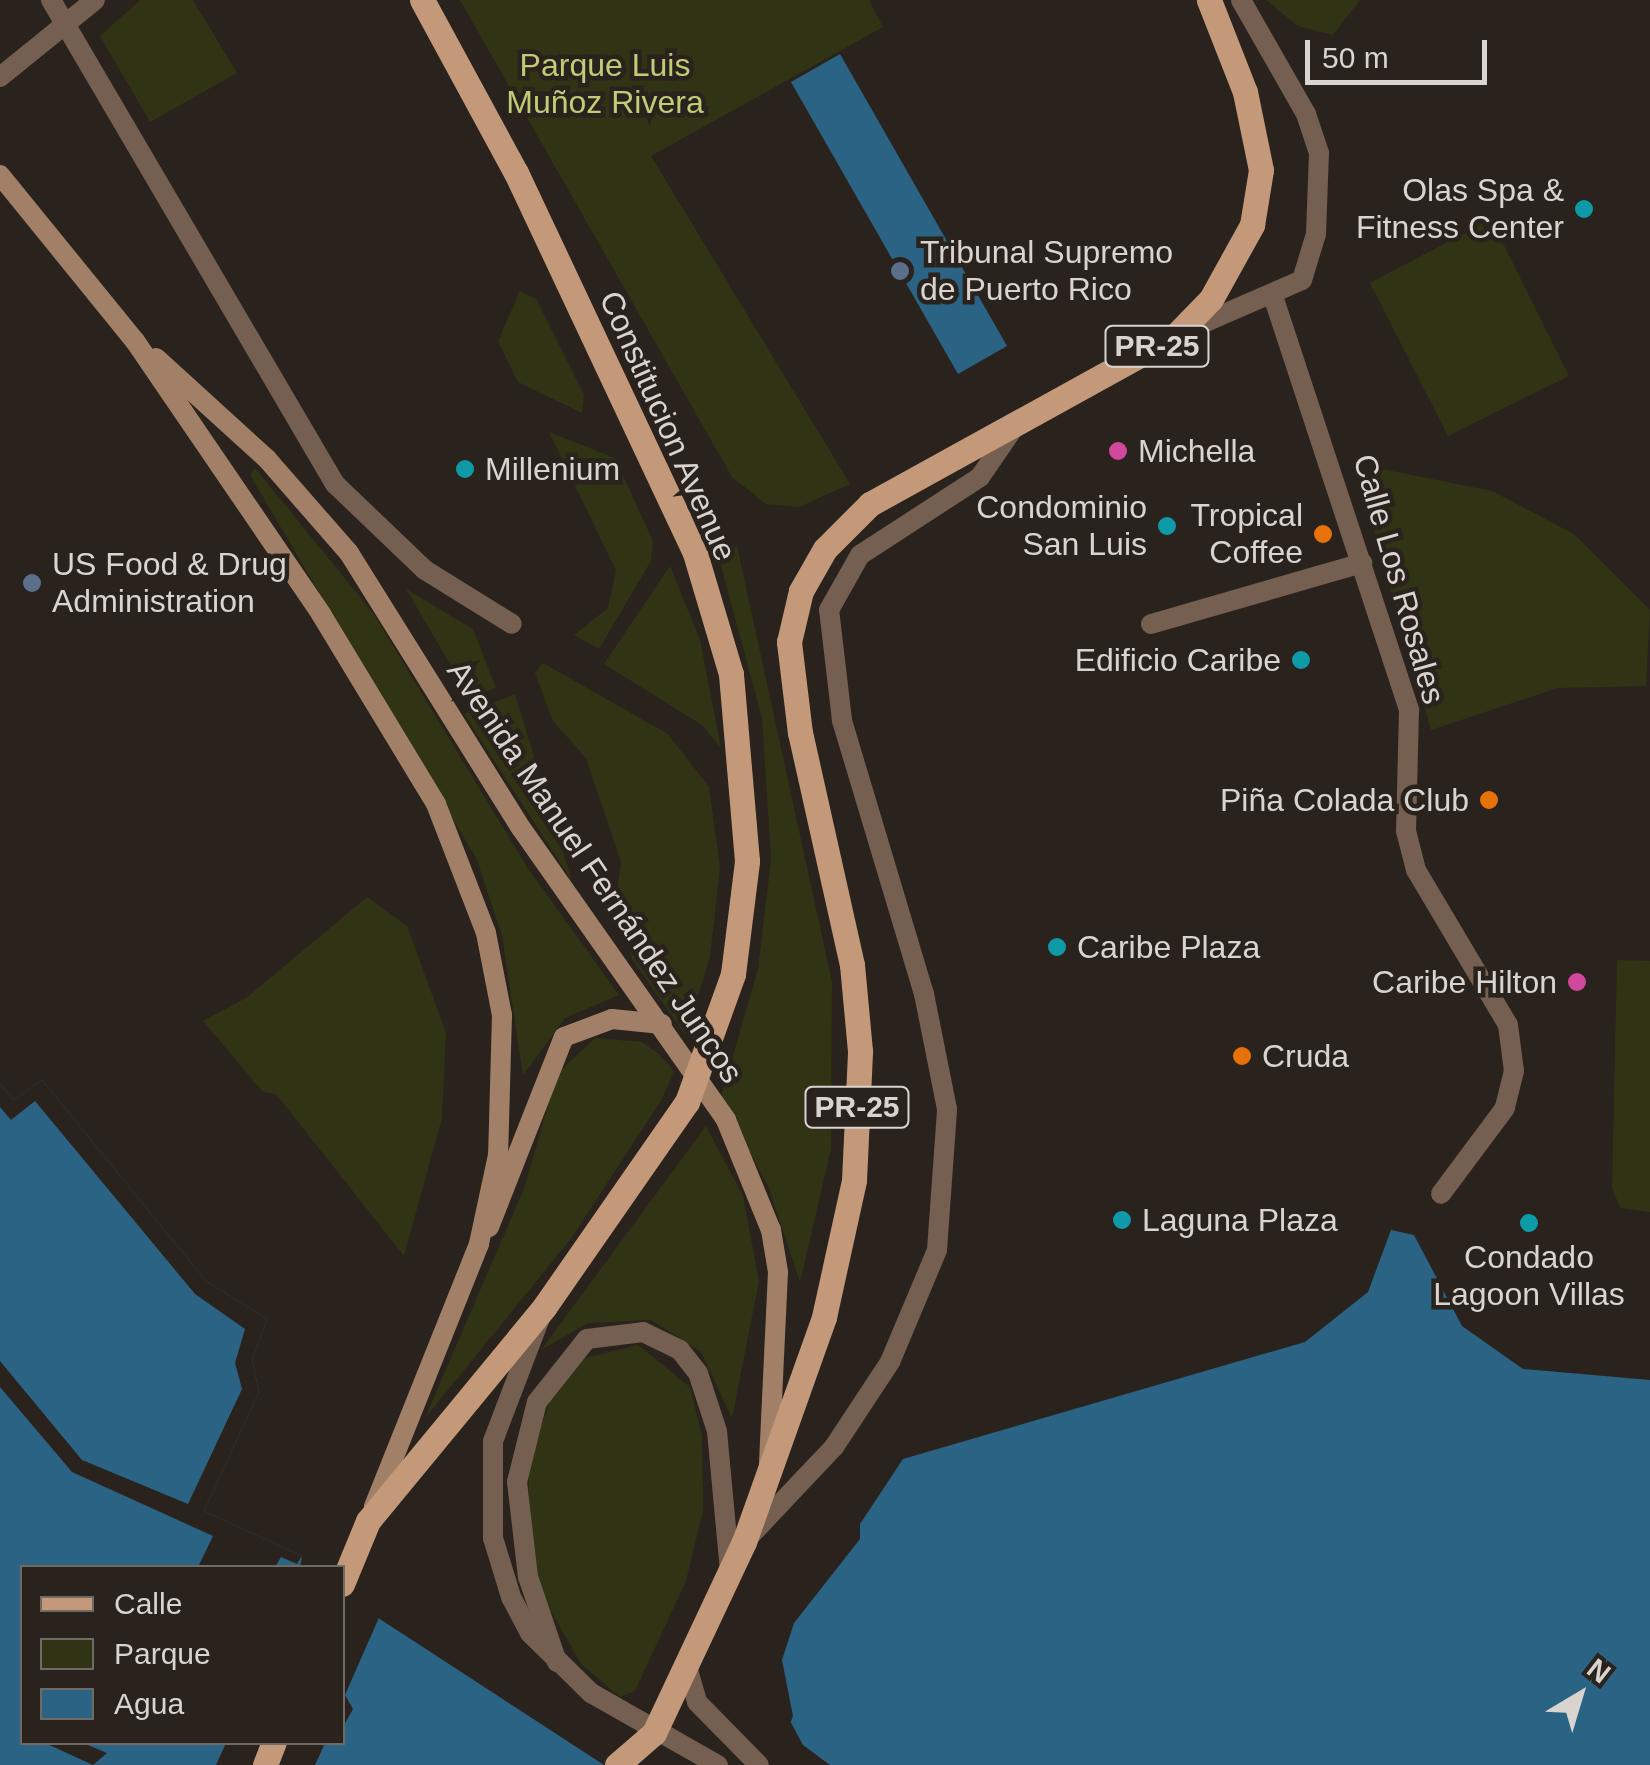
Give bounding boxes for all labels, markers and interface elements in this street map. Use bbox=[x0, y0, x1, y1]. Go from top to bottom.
scale bar bbox=[1310, 20, 1492, 82]
text: 50 m bbox=[1322, 41, 1389, 74]
park label: Parque Luis Muñoz Rivera bbox=[506, 47, 704, 122]
place label: Olas Spa & Fitness Center bbox=[1356, 172, 1564, 247]
marker: Olas Spa & Fitness Center bbox=[1573, 198, 1595, 220]
place label: Tribunal Supremo de Puerto Rico bbox=[920, 234, 1173, 309]
marker: Tribunal Supremo de Puerto Rico bbox=[889, 260, 911, 282]
street label: Constitucion Avenue bbox=[591, 284, 745, 568]
road number: PR-25 bbox=[1102, 321, 1212, 371]
place label: Michella bbox=[1138, 432, 1255, 470]
marker: Michella bbox=[1107, 440, 1129, 462]
place label: Millenium bbox=[485, 450, 620, 488]
street label: Calle Los Rosales bbox=[1345, 450, 1453, 708]
marker: Millenium bbox=[454, 458, 476, 480]
place label: Condominio San Luis bbox=[976, 489, 1147, 564]
place label: Tropical Coffee bbox=[1190, 497, 1303, 572]
marker: Condominio San Luis bbox=[1156, 515, 1178, 537]
marker: Tropical Coffee bbox=[1312, 523, 1334, 545]
place label: US Food & Drug Administration bbox=[52, 546, 287, 621]
marker: US Food & Drug Administration bbox=[21, 572, 43, 594]
place label: Edificio Caribe bbox=[1075, 641, 1281, 679]
marker: Edificio Caribe bbox=[1290, 649, 1312, 671]
street label: Avenida Manuel Fernández Juncos bbox=[439, 654, 751, 1090]
place label: Piña Colada Club bbox=[1220, 781, 1469, 819]
marker: Piña Colada Club bbox=[1478, 789, 1500, 811]
place label: Caribe Plaza bbox=[1077, 928, 1260, 966]
marker: Caribe Plaza bbox=[1046, 936, 1068, 958]
place label: Caribe Hilton bbox=[1372, 963, 1557, 1001]
marker: Caribe Hilton bbox=[1566, 971, 1588, 993]
place label: Cruda bbox=[1262, 1037, 1349, 1075]
marker: Cruda bbox=[1231, 1045, 1253, 1067]
road number: PR-25 bbox=[802, 1082, 912, 1132]
place label: Laguna Plaza bbox=[1142, 1201, 1338, 1239]
marker: Laguna Plaza bbox=[1111, 1209, 1133, 1231]
marker: Condado Lagoon Villas bbox=[1518, 1212, 1540, 1234]
place label: Condado Lagoon Villas bbox=[1433, 1239, 1625, 1314]
legend bbox=[20, 1565, 345, 1745]
text: Calle bbox=[114, 1587, 182, 1620]
text: Parque bbox=[114, 1637, 211, 1670]
north arrow bbox=[1530, 1645, 1630, 1745]
text: N bbox=[1581, 1653, 1616, 1689]
text: Agua bbox=[114, 1687, 184, 1720]

